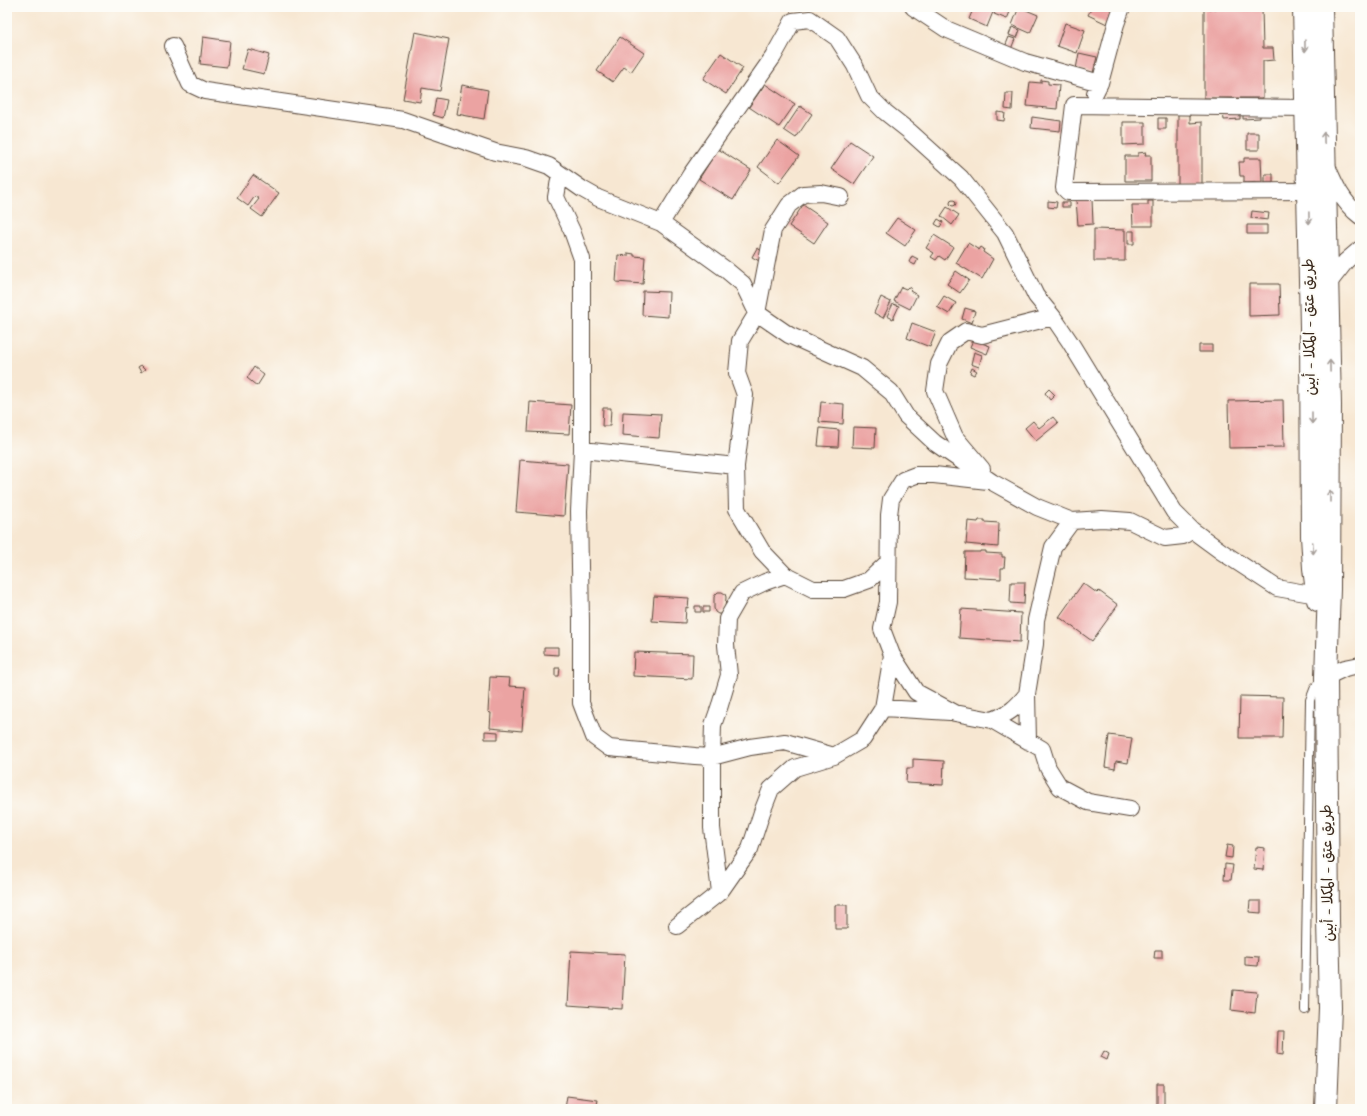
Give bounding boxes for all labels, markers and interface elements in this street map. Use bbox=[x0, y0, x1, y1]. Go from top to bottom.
one-way arrow bbox=[1301, 39, 1309, 52]
one-way arrow bbox=[1320, 132, 1328, 145]
one-way arrow bbox=[1305, 211, 1312, 224]
street label: طريق عتق - المكلا - أبين bbox=[1299, 258, 1321, 396]
one-way arrow bbox=[1326, 360, 1334, 373]
one-way arrow bbox=[1308, 411, 1316, 424]
one-way arrow bbox=[1326, 490, 1334, 503]
one-way arrow bbox=[1309, 541, 1316, 554]
street label: طريق عتق - المكلا - أبين bbox=[1317, 804, 1339, 942]

